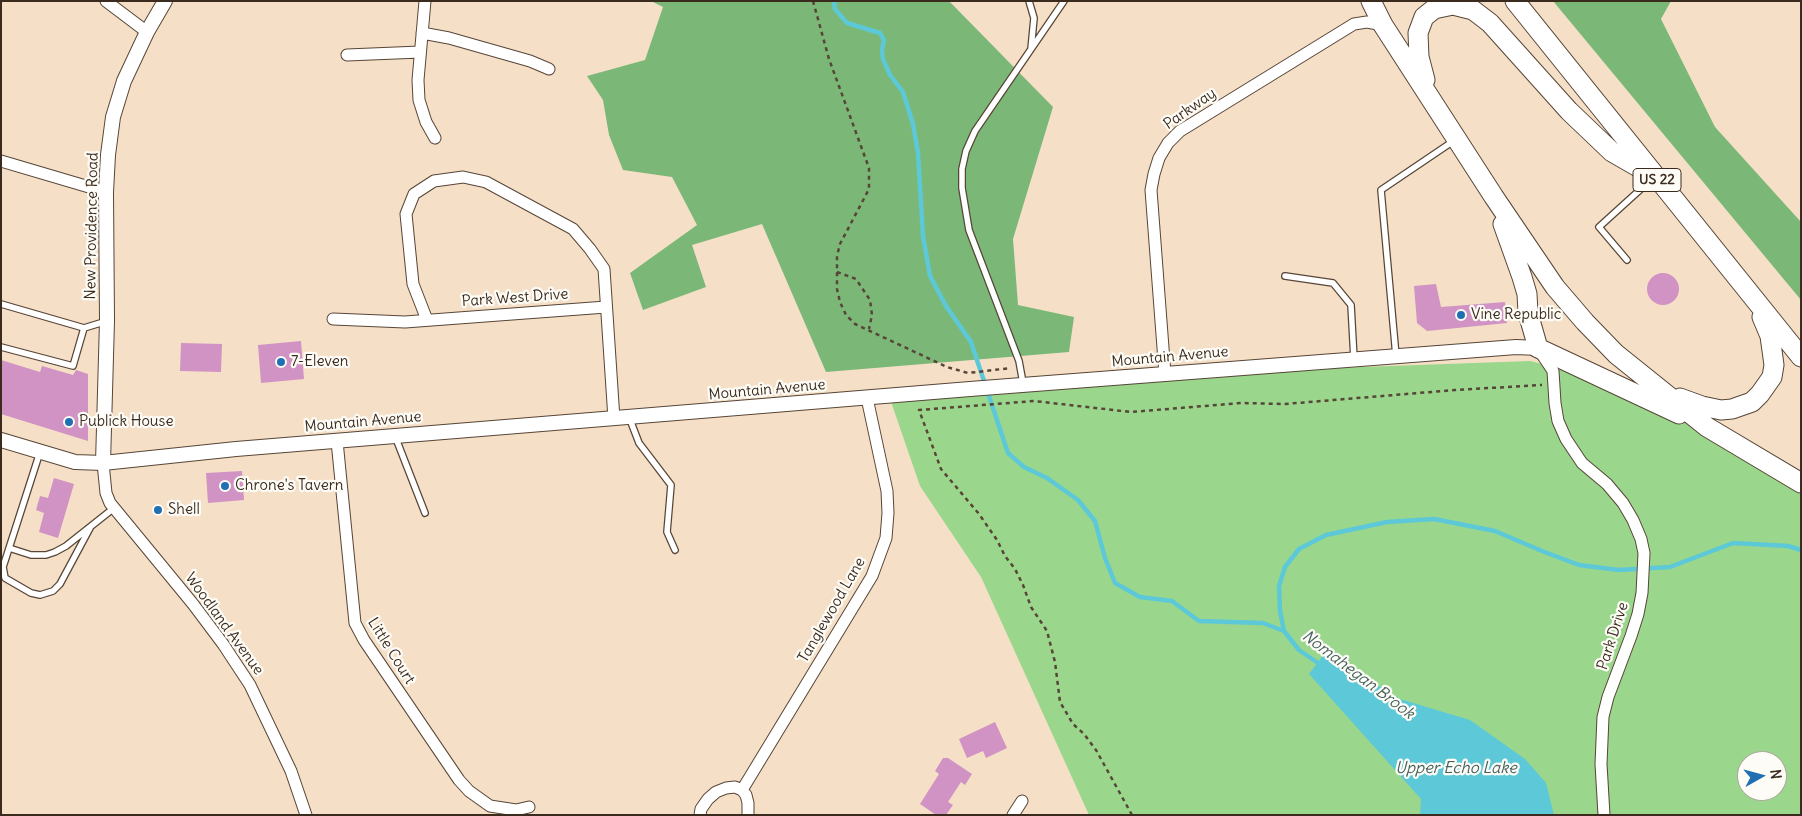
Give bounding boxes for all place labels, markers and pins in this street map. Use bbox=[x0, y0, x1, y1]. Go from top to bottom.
place label: Vine Republic bbox=[1471, 306, 1561, 324]
marker: Vine Republic bbox=[1455, 309, 1467, 321]
place label: 7-Eleven bbox=[291, 353, 349, 371]
marker: 7-Eleven bbox=[275, 356, 287, 368]
place label: Publick House bbox=[79, 413, 173, 431]
marker: Publick House bbox=[63, 416, 75, 428]
place label: Chrone's Tavern bbox=[235, 477, 344, 495]
marker: Chrone's Tavern bbox=[219, 480, 231, 492]
place label: Shell bbox=[168, 501, 200, 519]
marker: Shell bbox=[152, 504, 164, 516]

